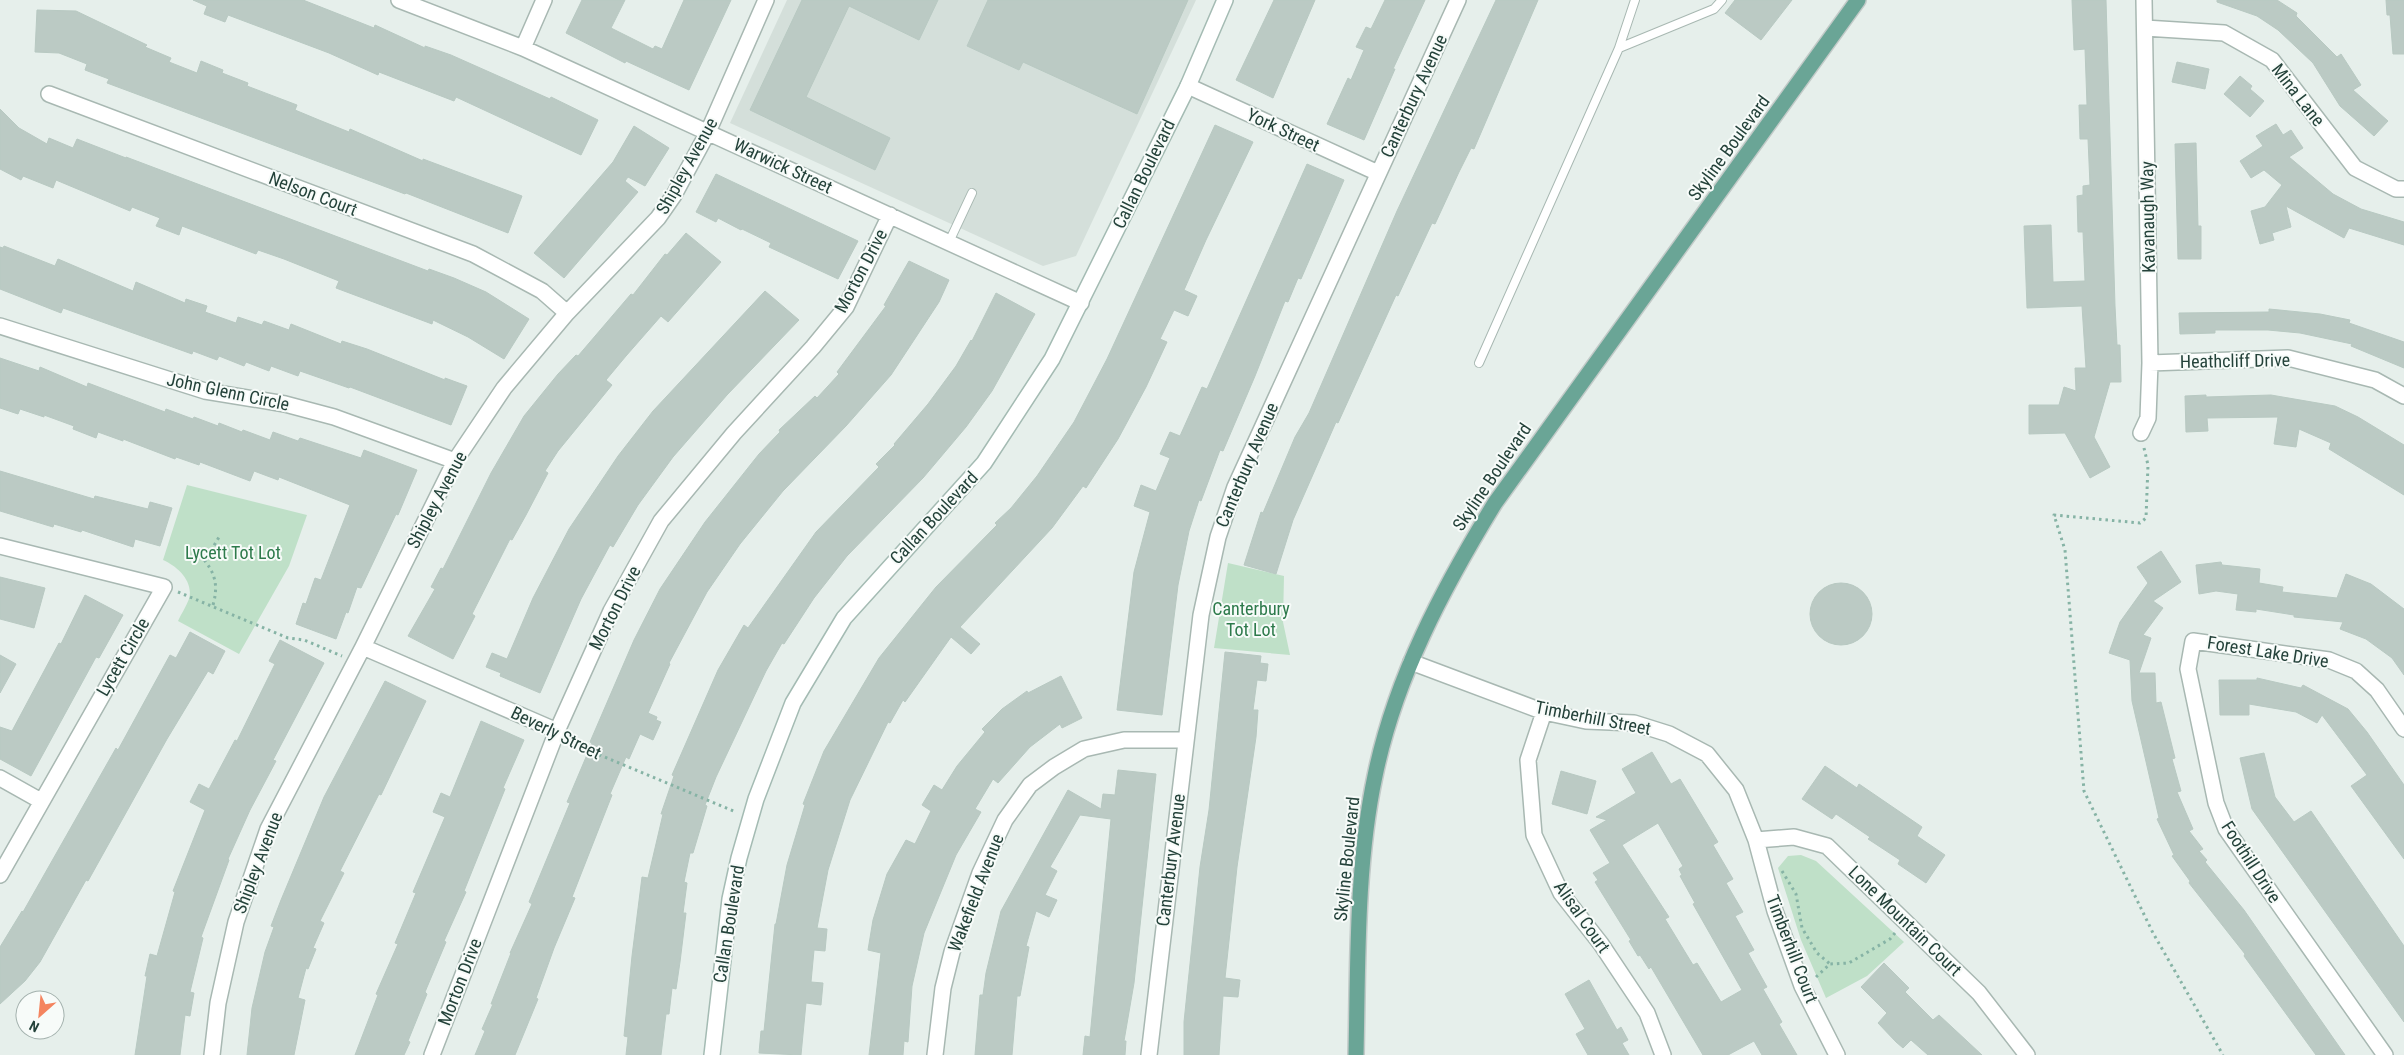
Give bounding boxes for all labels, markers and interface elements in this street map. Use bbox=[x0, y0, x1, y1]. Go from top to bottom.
street label: Canterbury Avenue bbox=[1376, 31, 1451, 161]
street label: Mina Lane bbox=[2267, 59, 2329, 130]
street label: Skyline Boulevard bbox=[1683, 91, 1774, 204]
street label: York Street bbox=[1244, 104, 1323, 156]
street label: Shipley Avenue bbox=[651, 114, 722, 218]
street label: Callan Boulevard bbox=[1108, 116, 1179, 232]
street label: Warwick Street bbox=[731, 134, 836, 198]
street label: Kavanaugh Way bbox=[2136, 161, 2159, 273]
street label: Nelson Court bbox=[266, 167, 360, 220]
street label: Morton Drive bbox=[830, 225, 891, 316]
street label: Heathcliff Drive bbox=[2180, 349, 2290, 372]
street label: John Glenn Circle bbox=[165, 368, 291, 415]
street label: Canterbury Avenue bbox=[1211, 399, 1282, 530]
street label: Skyline Boulevard bbox=[1448, 419, 1535, 534]
street label: Shipley Avenue bbox=[402, 448, 471, 552]
street label: Callan Boulevard bbox=[885, 467, 982, 568]
park label: Lycett Tot Lot bbox=[185, 542, 281, 563]
street label: Morton Drive bbox=[584, 562, 645, 653]
park label: Canterbury Tot Lot bbox=[1212, 598, 1290, 640]
street label: Lycett Circle bbox=[92, 614, 153, 700]
street label: Forest Lake Drive bbox=[2206, 632, 2330, 671]
street label: Timberhill Street bbox=[1534, 696, 1653, 739]
street label: Beverly Street bbox=[508, 702, 605, 763]
street label: Canterbury Avenue bbox=[1152, 792, 1189, 927]
street label: Skyline Boulevard bbox=[1330, 796, 1363, 922]
street label: Shipley Avenue bbox=[229, 809, 286, 917]
street label: Foothill Drive bbox=[2217, 817, 2286, 906]
street label: Wakefield Avenue bbox=[943, 831, 1008, 955]
street label: Lone Mountain Court bbox=[1844, 861, 1966, 980]
street label: Callan Boulevard bbox=[709, 864, 748, 984]
street label: Alisal Court bbox=[1550, 877, 1615, 957]
street label: Timberhill Court bbox=[1762, 892, 1823, 1006]
street label: Morton Drive bbox=[433, 935, 486, 1028]
north arrow bbox=[15, 990, 65, 1040]
text: N bbox=[27, 1018, 42, 1036]

